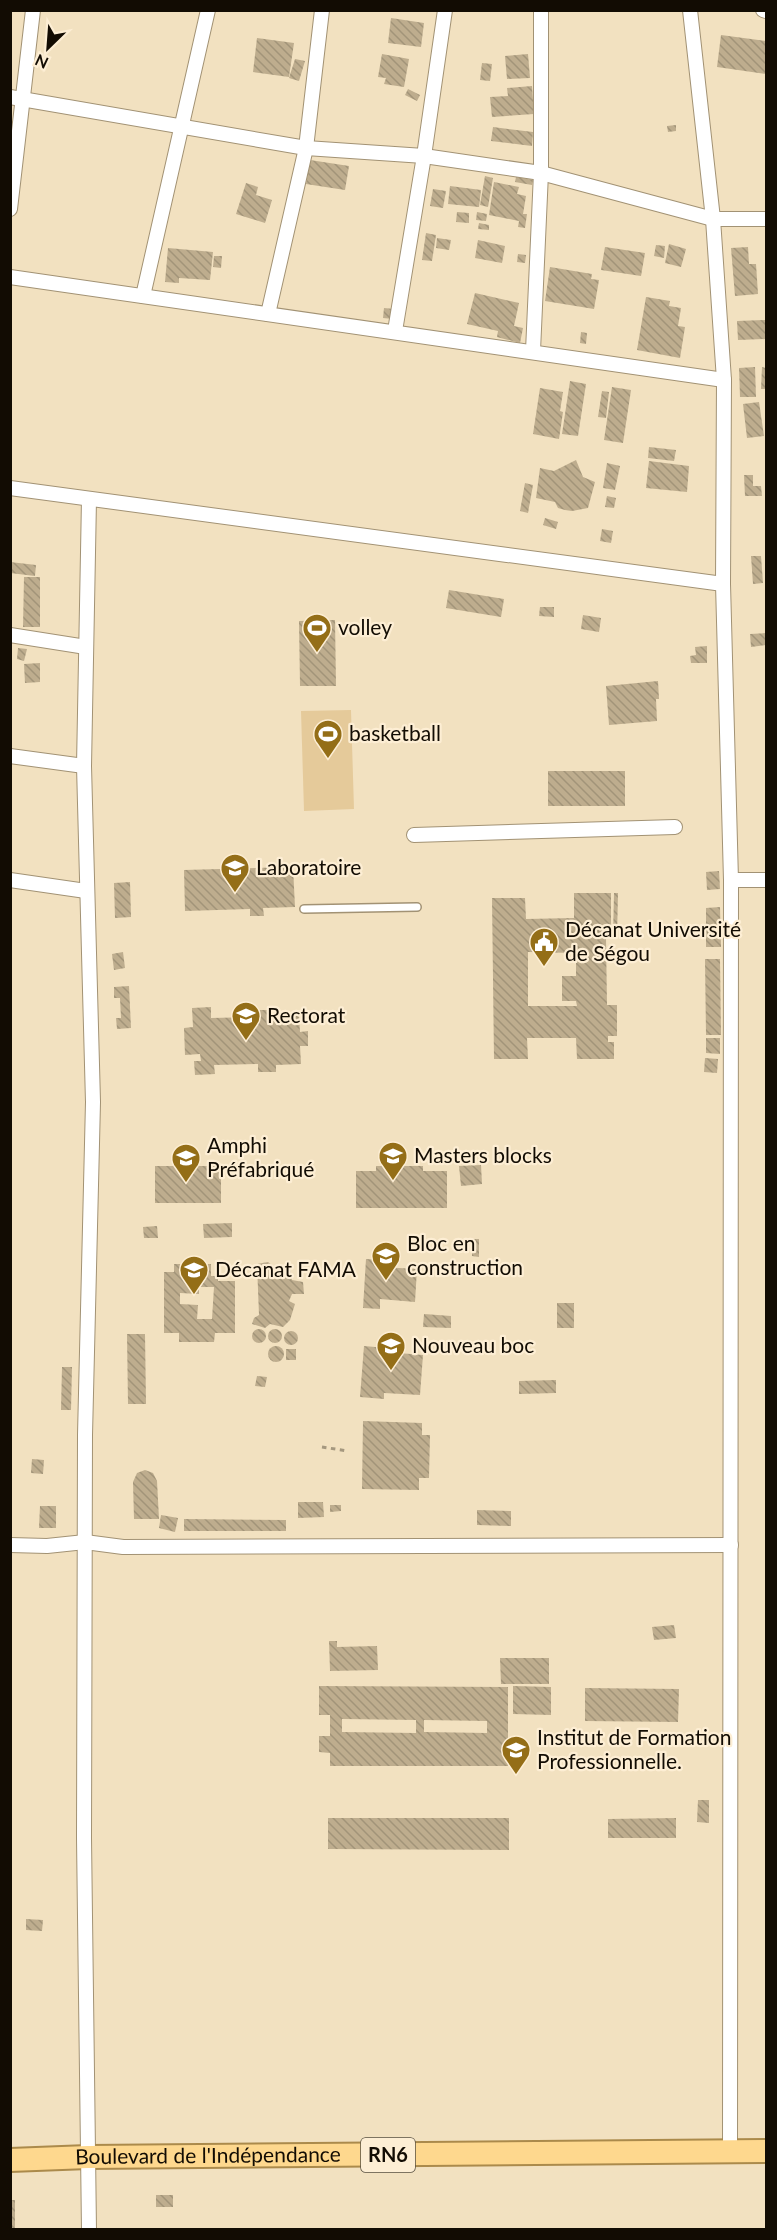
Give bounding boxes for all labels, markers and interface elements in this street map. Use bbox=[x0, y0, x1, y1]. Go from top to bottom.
north arrow bbox=[18, 18, 78, 78]
text: N bbox=[32, 51, 51, 73]
sports icon: volley bbox=[301, 612, 333, 654]
place label: volley bbox=[338, 614, 392, 639]
sports icon: basketball bbox=[312, 718, 344, 760]
place label: basketball bbox=[349, 720, 441, 745]
school or university icon: Laboratoire bbox=[219, 852, 251, 894]
place label: Laboratoire bbox=[256, 854, 361, 879]
place label: Décanat Université de Ségou bbox=[565, 916, 741, 965]
public building icon: Décanat Université de Ségou bbox=[528, 926, 560, 968]
school or university icon: Rectorat bbox=[230, 1000, 262, 1042]
place label: Rectorat bbox=[267, 1002, 346, 1027]
place label: Amphi Préfabriqué bbox=[207, 1132, 314, 1181]
school or university icon: Masters blocks bbox=[377, 1140, 409, 1182]
school or university icon: Amphi Préfabriqué bbox=[170, 1142, 202, 1184]
place label: Masters blocks bbox=[414, 1142, 552, 1167]
place label: Bloc en construction bbox=[407, 1230, 523, 1279]
school or university icon: Bloc en construction bbox=[370, 1240, 402, 1282]
school or university icon: Décanat FAMA bbox=[178, 1254, 210, 1296]
place label: Décanat FAMA bbox=[215, 1256, 357, 1281]
school or university icon: Nouveau boc bbox=[375, 1330, 407, 1372]
place label: Nouveau boc bbox=[412, 1332, 534, 1357]
place label: Institut de Formation Professionnelle. bbox=[537, 1724, 731, 1773]
school or university icon: Institut de Formation Professionnelle. bbox=[500, 1734, 532, 1776]
road number: RN6 bbox=[361, 2138, 415, 2172]
street label: Boulevard de l'Indépendance bbox=[75, 2141, 341, 2168]

